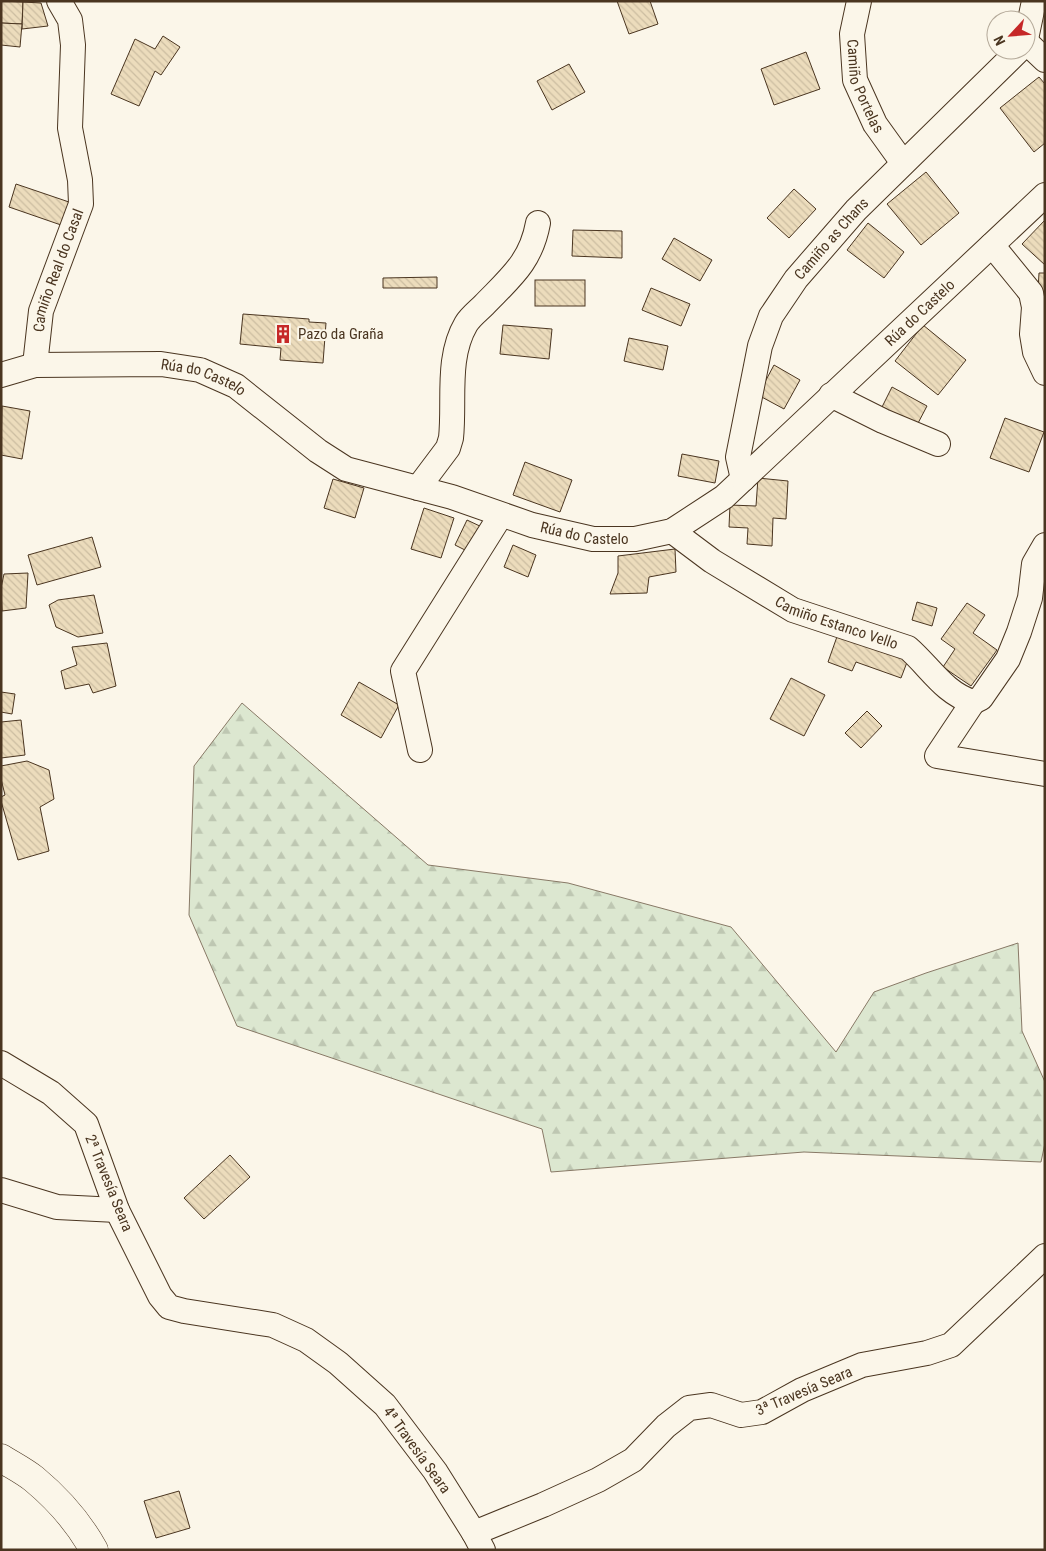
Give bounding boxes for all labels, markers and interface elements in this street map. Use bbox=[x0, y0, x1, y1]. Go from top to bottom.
north arrow bbox=[986, 10, 1036, 60]
text: N bbox=[990, 33, 1008, 48]
street label: Camiño Portelas bbox=[843, 38, 888, 137]
street label: Camiño as Chans bbox=[791, 194, 872, 283]
street label: Camiño Real do Casal bbox=[30, 206, 87, 333]
street label: Rúa do Castelo bbox=[881, 276, 958, 350]
building icon: Pazo da Graña bbox=[272, 323, 294, 345]
place label: Pazo da Graña bbox=[298, 325, 384, 343]
street label: Rúa do Castelo bbox=[160, 355, 250, 399]
street label: Rúa do Castelo bbox=[538, 518, 628, 548]
street label: Camiño Estanco Vello bbox=[772, 592, 900, 653]
street label: 2ª Travesía Seara bbox=[81, 1132, 137, 1234]
street label: 3ª Travesía Seara bbox=[753, 1363, 855, 1419]
street label: 4ª Travesía Seara bbox=[379, 1403, 455, 1497]

